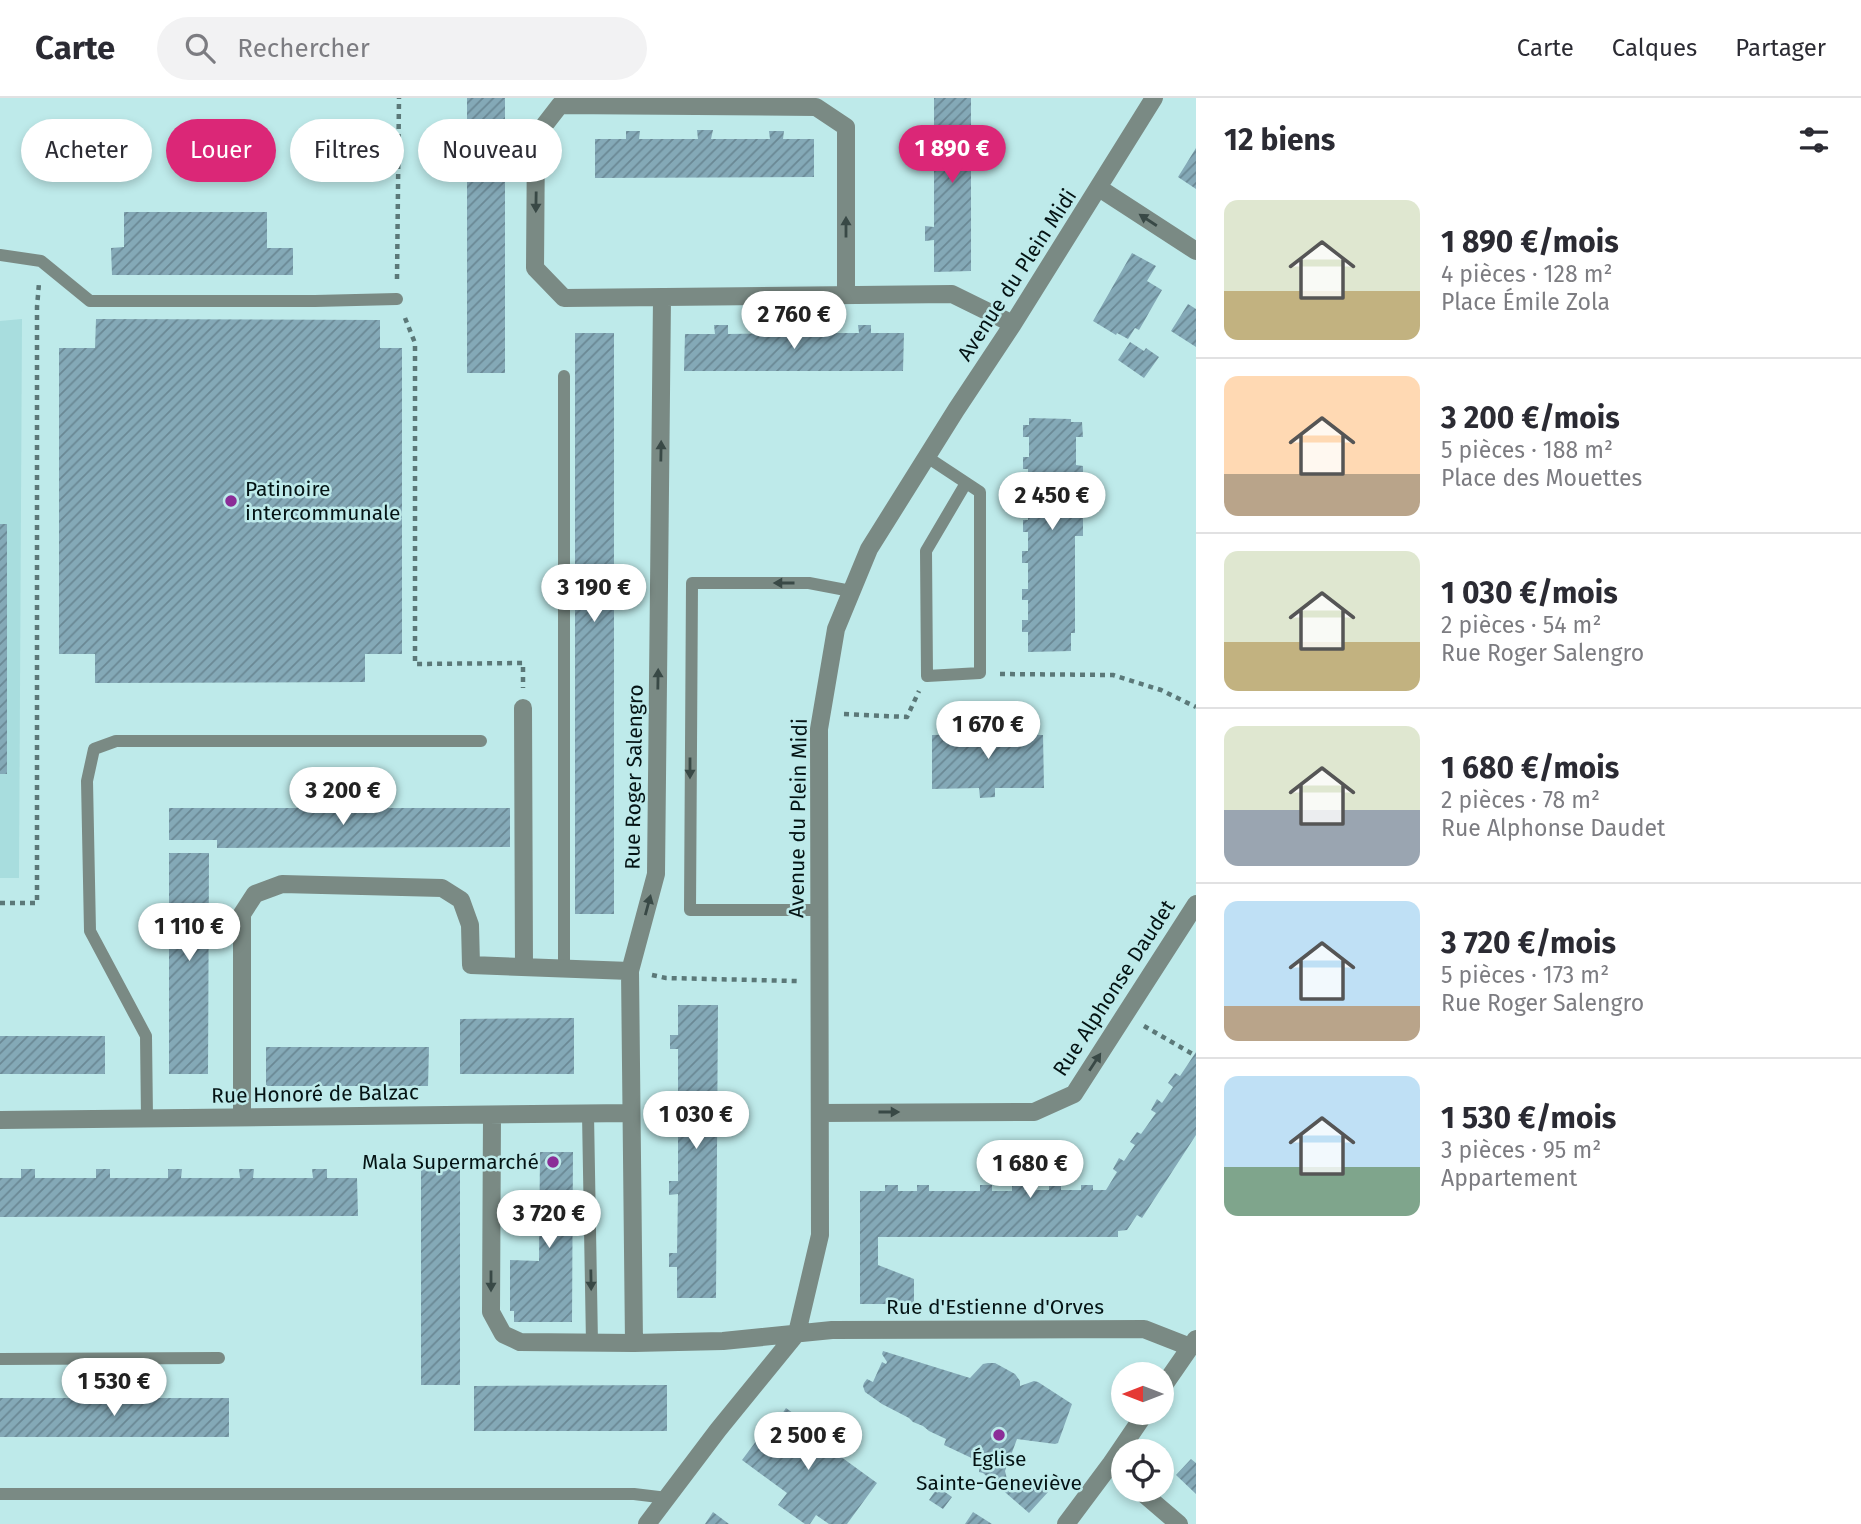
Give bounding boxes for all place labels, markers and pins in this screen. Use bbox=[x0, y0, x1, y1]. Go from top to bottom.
pin: 1 890 € bbox=[887, 126, 1017, 185]
pin: 2 760 € bbox=[729, 292, 859, 351]
pin: 2 450 € bbox=[987, 472, 1117, 532]
place label: Patinoire intercommunale bbox=[245, 476, 401, 526]
marker: Patinoire intercommunale bbox=[223, 493, 239, 509]
pin: 3 190 € bbox=[529, 564, 659, 624]
pin: 1 670 € bbox=[923, 702, 1053, 761]
pin: 3 200 € bbox=[278, 768, 408, 827]
pin: 1 110 € bbox=[124, 904, 254, 963]
pin: 1 030 € bbox=[631, 1091, 761, 1151]
pin: 1 680 € bbox=[965, 1140, 1095, 1200]
place label: Mala Supermarché bbox=[362, 1149, 539, 1175]
marker: Mala Supermarché bbox=[545, 1154, 561, 1170]
pin: 3 720 € bbox=[484, 1190, 614, 1250]
pin: 1 530 € bbox=[49, 1358, 179, 1418]
pin: 2 500 € bbox=[743, 1412, 873, 1472]
marker: Église Sainte-Geneviève bbox=[991, 1427, 1007, 1443]
place label: Église Sainte-Geneviève bbox=[916, 1446, 1082, 1496]

